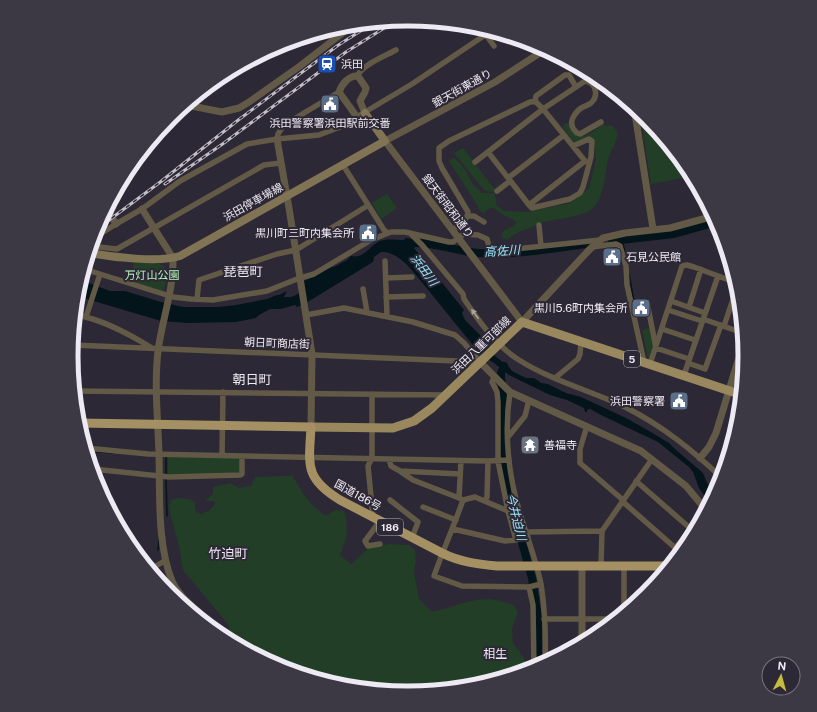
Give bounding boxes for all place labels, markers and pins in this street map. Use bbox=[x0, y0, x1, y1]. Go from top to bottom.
station icon: 浜田 bbox=[316, 53, 338, 75]
place label: 浜田 bbox=[341, 58, 363, 70]
public building icon: 浜田警察署浜田駅前交番 bbox=[319, 93, 341, 115]
place label: 浜田警察署浜田駅前交番 bbox=[270, 117, 391, 129]
public building icon: 黒川町三町内集会所 bbox=[357, 222, 379, 244]
place label: 黒川町三町内集会所 bbox=[255, 227, 355, 239]
public building icon: 石見公民館 bbox=[601, 246, 623, 268]
place label: 石見公民館 bbox=[626, 251, 681, 263]
public building icon: 黒川5.6町内集会所 bbox=[630, 297, 652, 319]
place label: 黒川5.6町内集会所 bbox=[534, 302, 628, 314]
public building icon: 浜田警察署 bbox=[668, 390, 690, 412]
place label: 浜田警察署 bbox=[610, 395, 665, 407]
temple icon: 善福寺 bbox=[519, 434, 541, 456]
place label: 善福寺 bbox=[544, 439, 577, 451]

